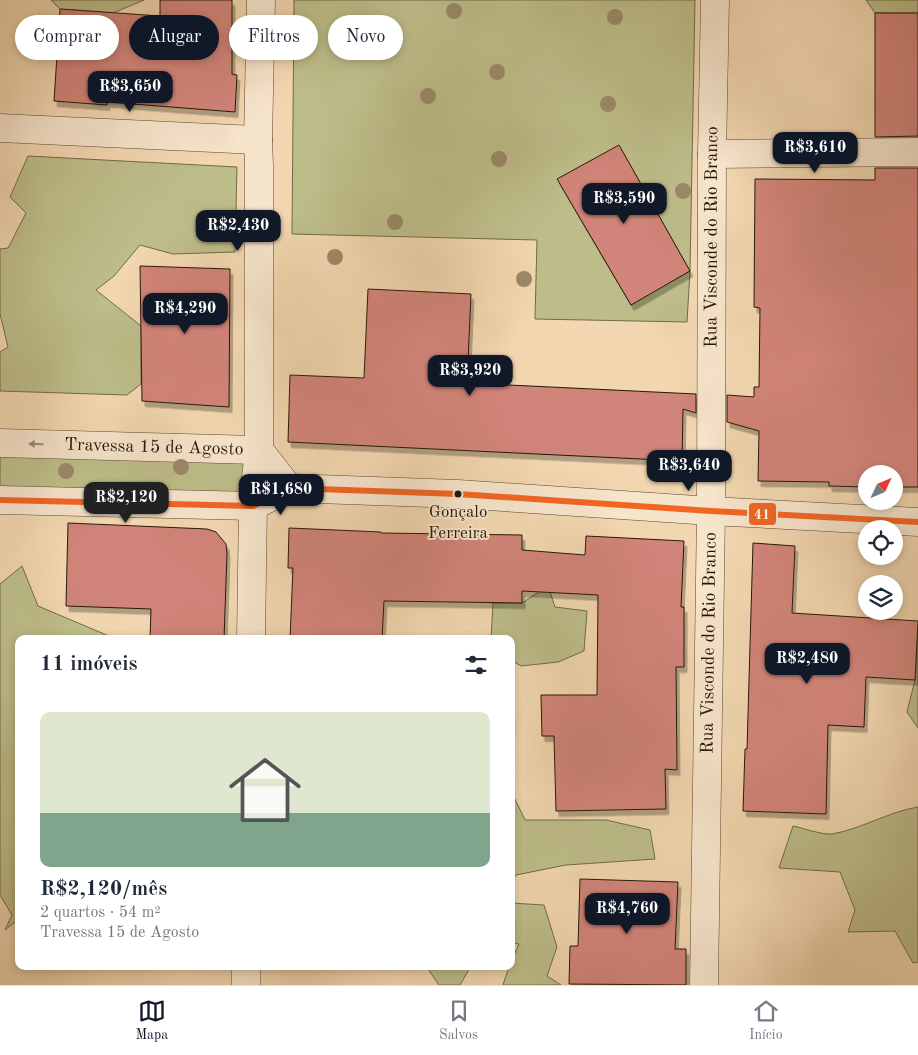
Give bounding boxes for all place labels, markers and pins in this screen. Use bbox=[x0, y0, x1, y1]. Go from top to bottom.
pin: R$3,650 bbox=[84, 70, 176, 113]
pin: R$3,610 bbox=[769, 132, 861, 174]
pin: R$3,590 bbox=[578, 182, 670, 225]
pin: R$2,430 bbox=[192, 210, 284, 252]
pin: R$4,290 bbox=[139, 292, 231, 335]
pin: R$3,920 bbox=[424, 354, 516, 397]
pin: R$3,640 bbox=[643, 450, 735, 492]
pin: R$1,680 bbox=[235, 474, 327, 516]
pin: R$2,120 bbox=[80, 482, 172, 524]
marker: Gonçalo Ferreira bbox=[453, 489, 463, 499]
place label: Gonçalo Ferreira bbox=[428, 504, 489, 542]
pin: R$2,480 bbox=[761, 642, 853, 685]
pin: R$4,760 bbox=[581, 892, 673, 935]

